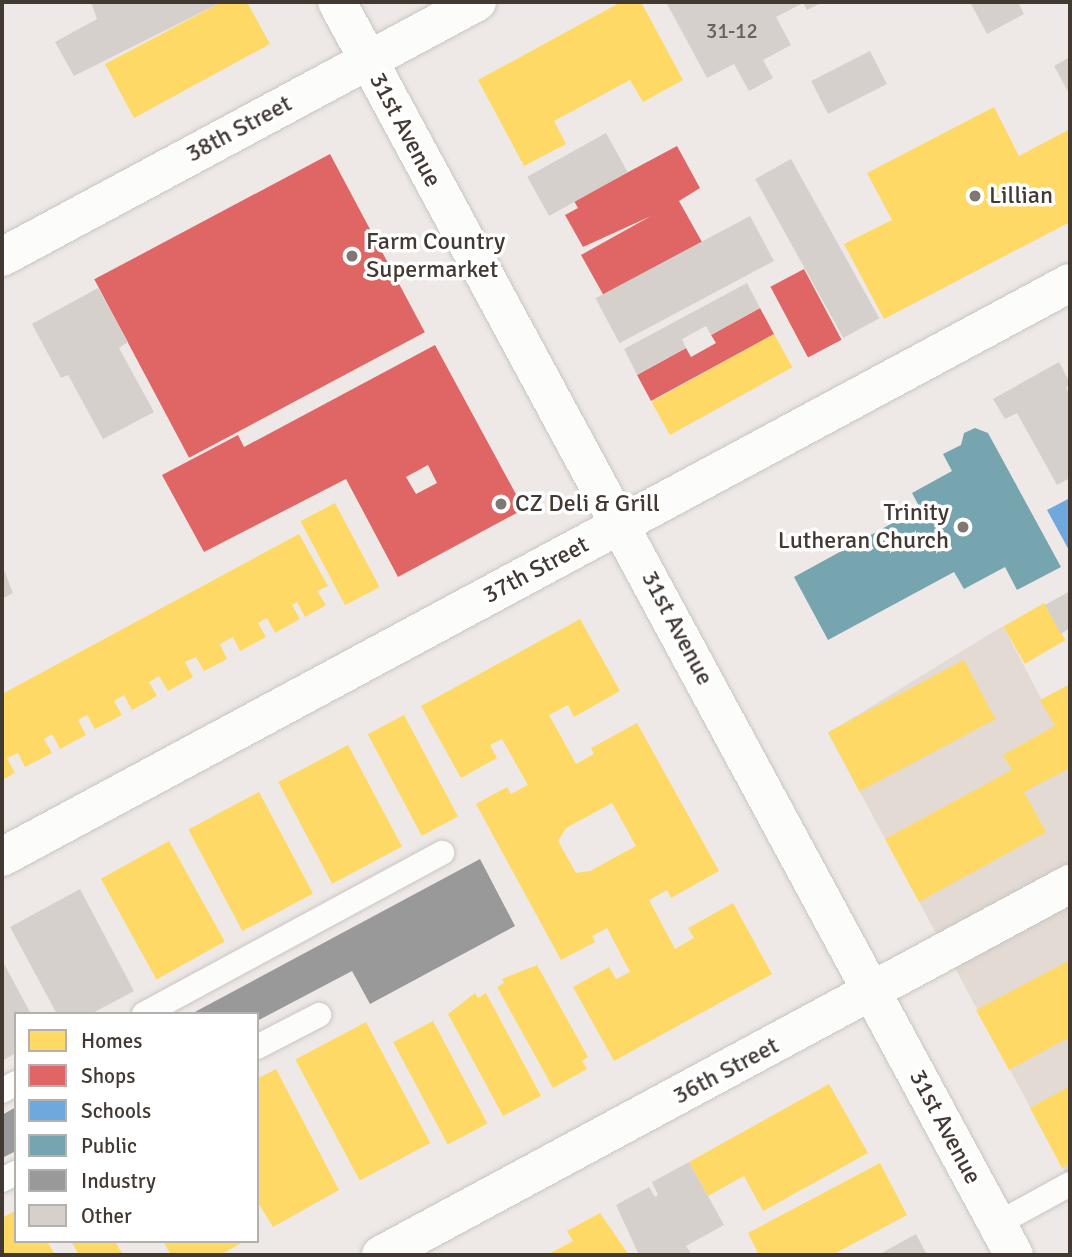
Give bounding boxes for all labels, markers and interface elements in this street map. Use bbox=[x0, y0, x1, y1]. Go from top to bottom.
house number: 31-12 bbox=[706, 18, 758, 44]
street label: 31st Avenue bbox=[363, 68, 447, 192]
street label: 38th Street bbox=[181, 89, 297, 169]
place label: Lillian bbox=[989, 182, 1053, 210]
marker: Lillian bbox=[967, 188, 983, 204]
place label: Farm Country Supermarket bbox=[366, 228, 505, 284]
marker: Farm Country Supermarket bbox=[344, 248, 360, 264]
place label: CZ Deli & Grill bbox=[515, 490, 660, 518]
marker: CZ Deli & Grill bbox=[493, 496, 509, 512]
place label: Trinity Lutheran Church bbox=[778, 499, 949, 555]
marker: Trinity Lutheran Church bbox=[955, 519, 971, 535]
street label: 37th Street bbox=[478, 530, 594, 610]
street label: 31st Avenue bbox=[635, 566, 719, 690]
legend bbox=[14, 1012, 259, 1243]
text: Homes bbox=[81, 1028, 143, 1054]
street label: 36th Street bbox=[668, 1031, 784, 1111]
text: Shops bbox=[81, 1063, 135, 1089]
street label: 31st Avenue bbox=[903, 1065, 987, 1189]
text: Schools bbox=[81, 1098, 151, 1124]
text: Public bbox=[81, 1133, 137, 1159]
text: Industry bbox=[81, 1168, 156, 1194]
text: Other bbox=[81, 1203, 132, 1229]

